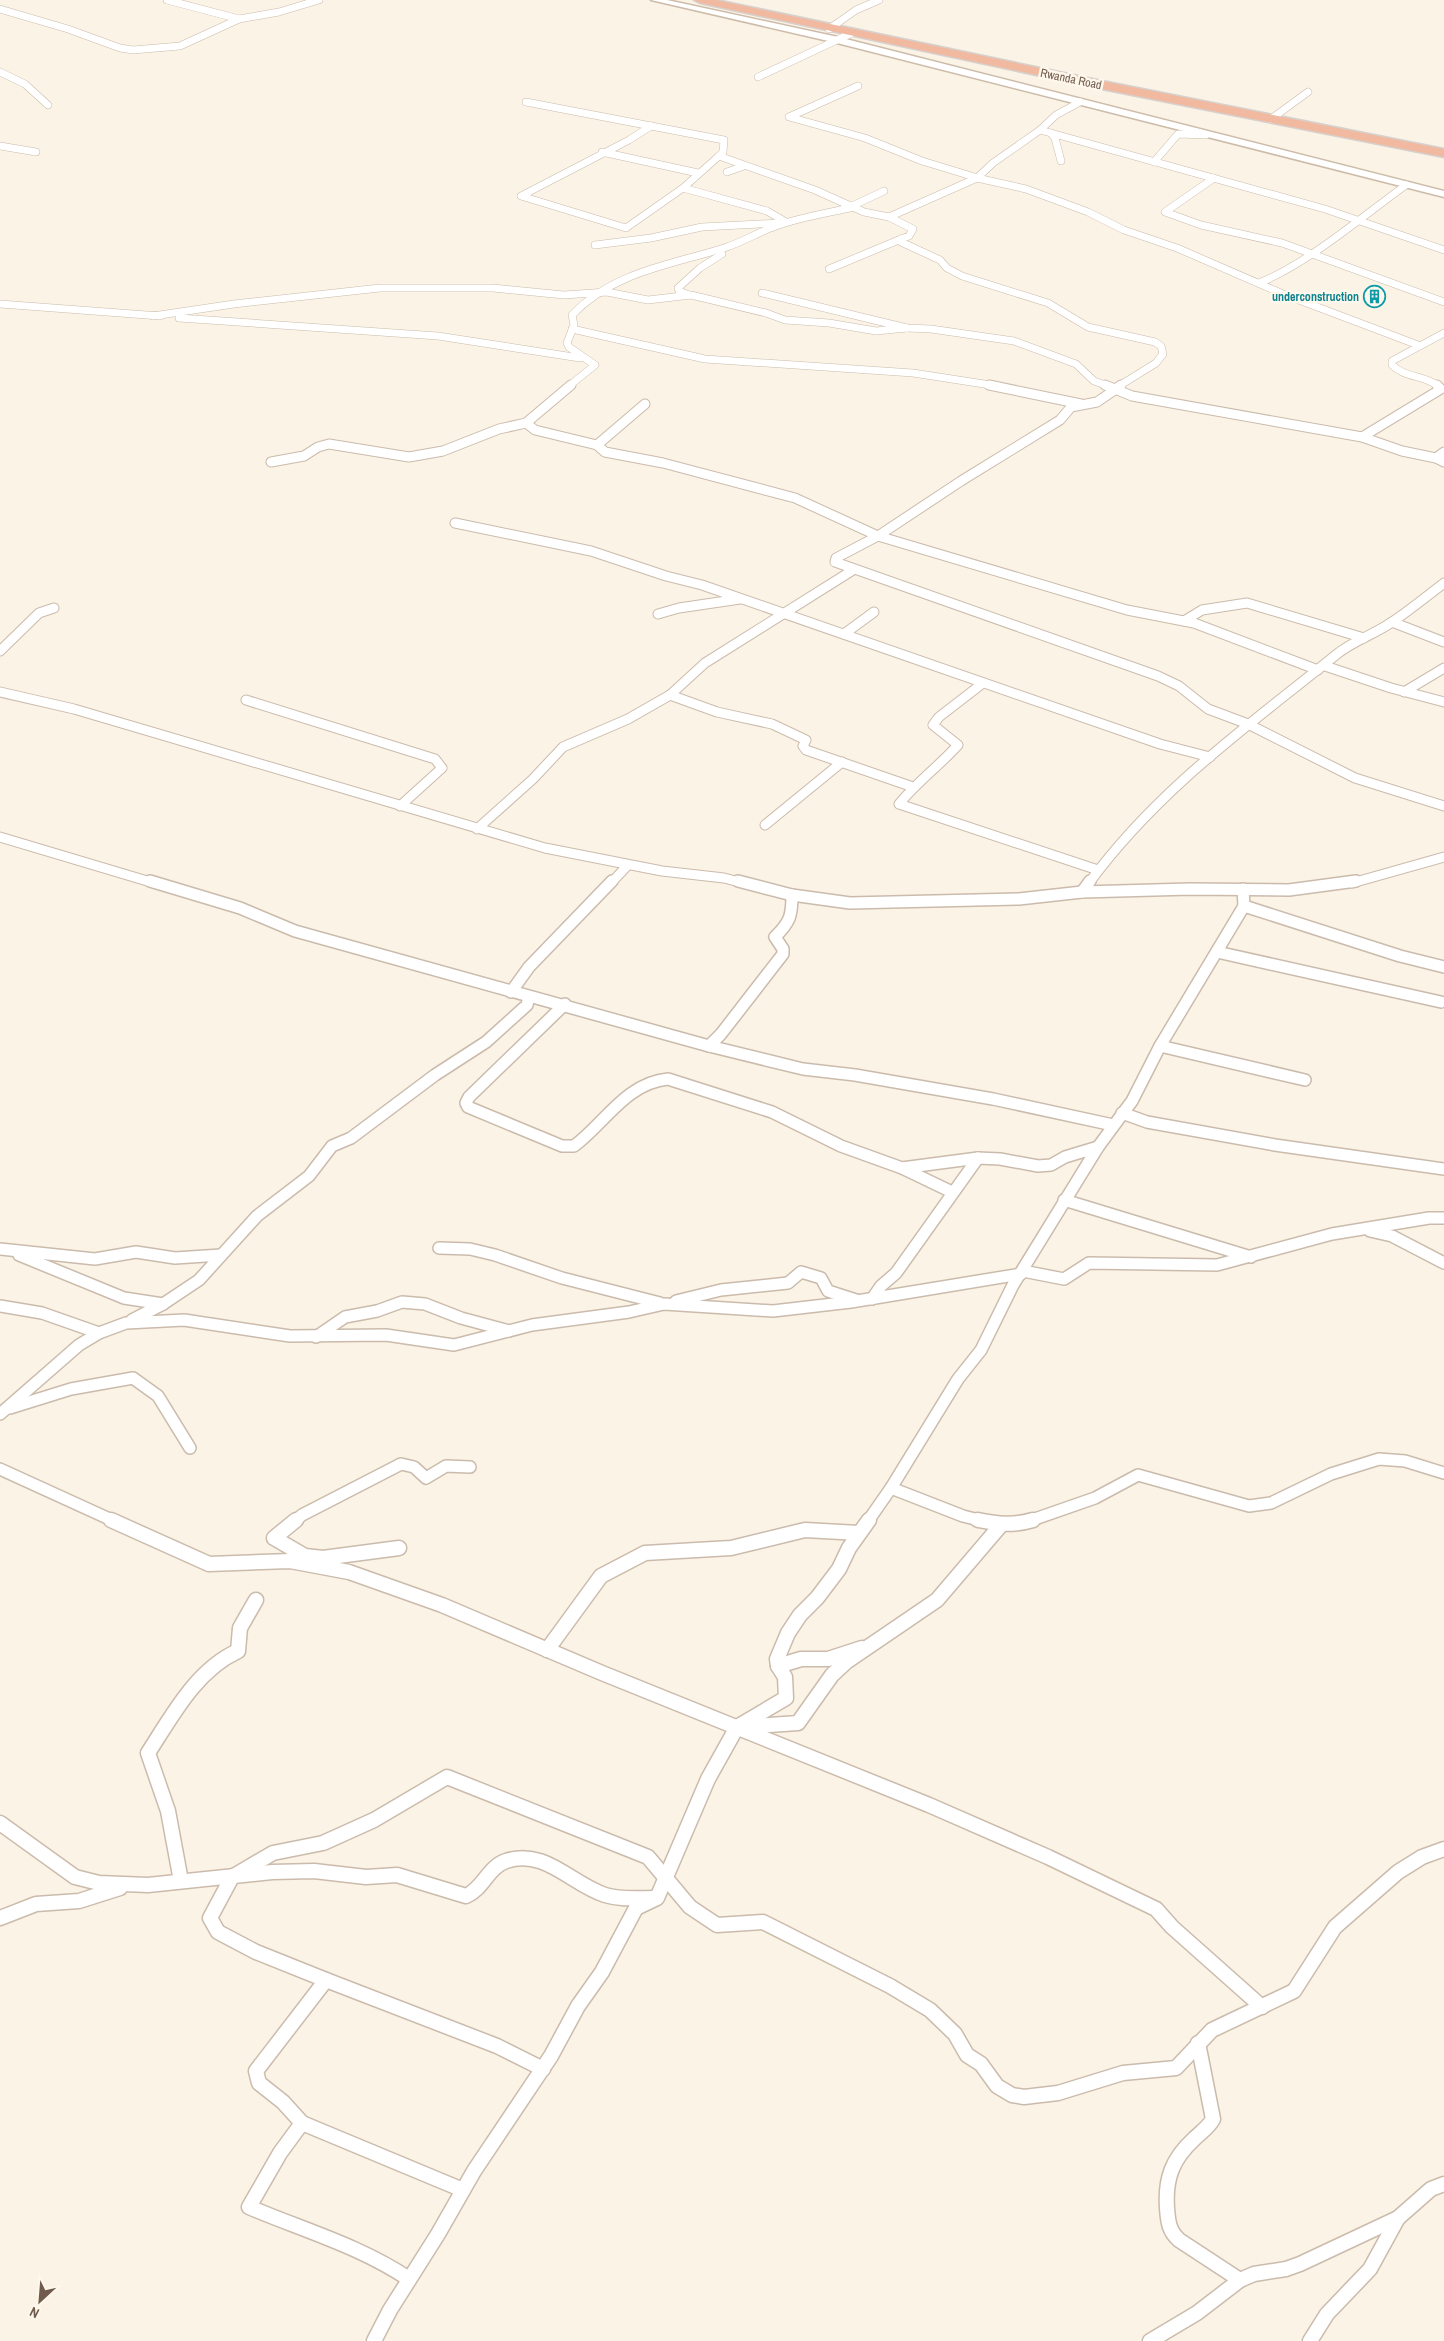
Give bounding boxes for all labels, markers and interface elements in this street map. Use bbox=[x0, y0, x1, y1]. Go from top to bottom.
street label: Rwanda Road bbox=[1039, 65, 1103, 93]
building icon: underconstruction bbox=[1363, 285, 1387, 309]
place label: underconstruction bbox=[1272, 289, 1359, 305]
north arrow bbox=[15, 2276, 65, 2326]
text: N bbox=[27, 2303, 42, 2323]

